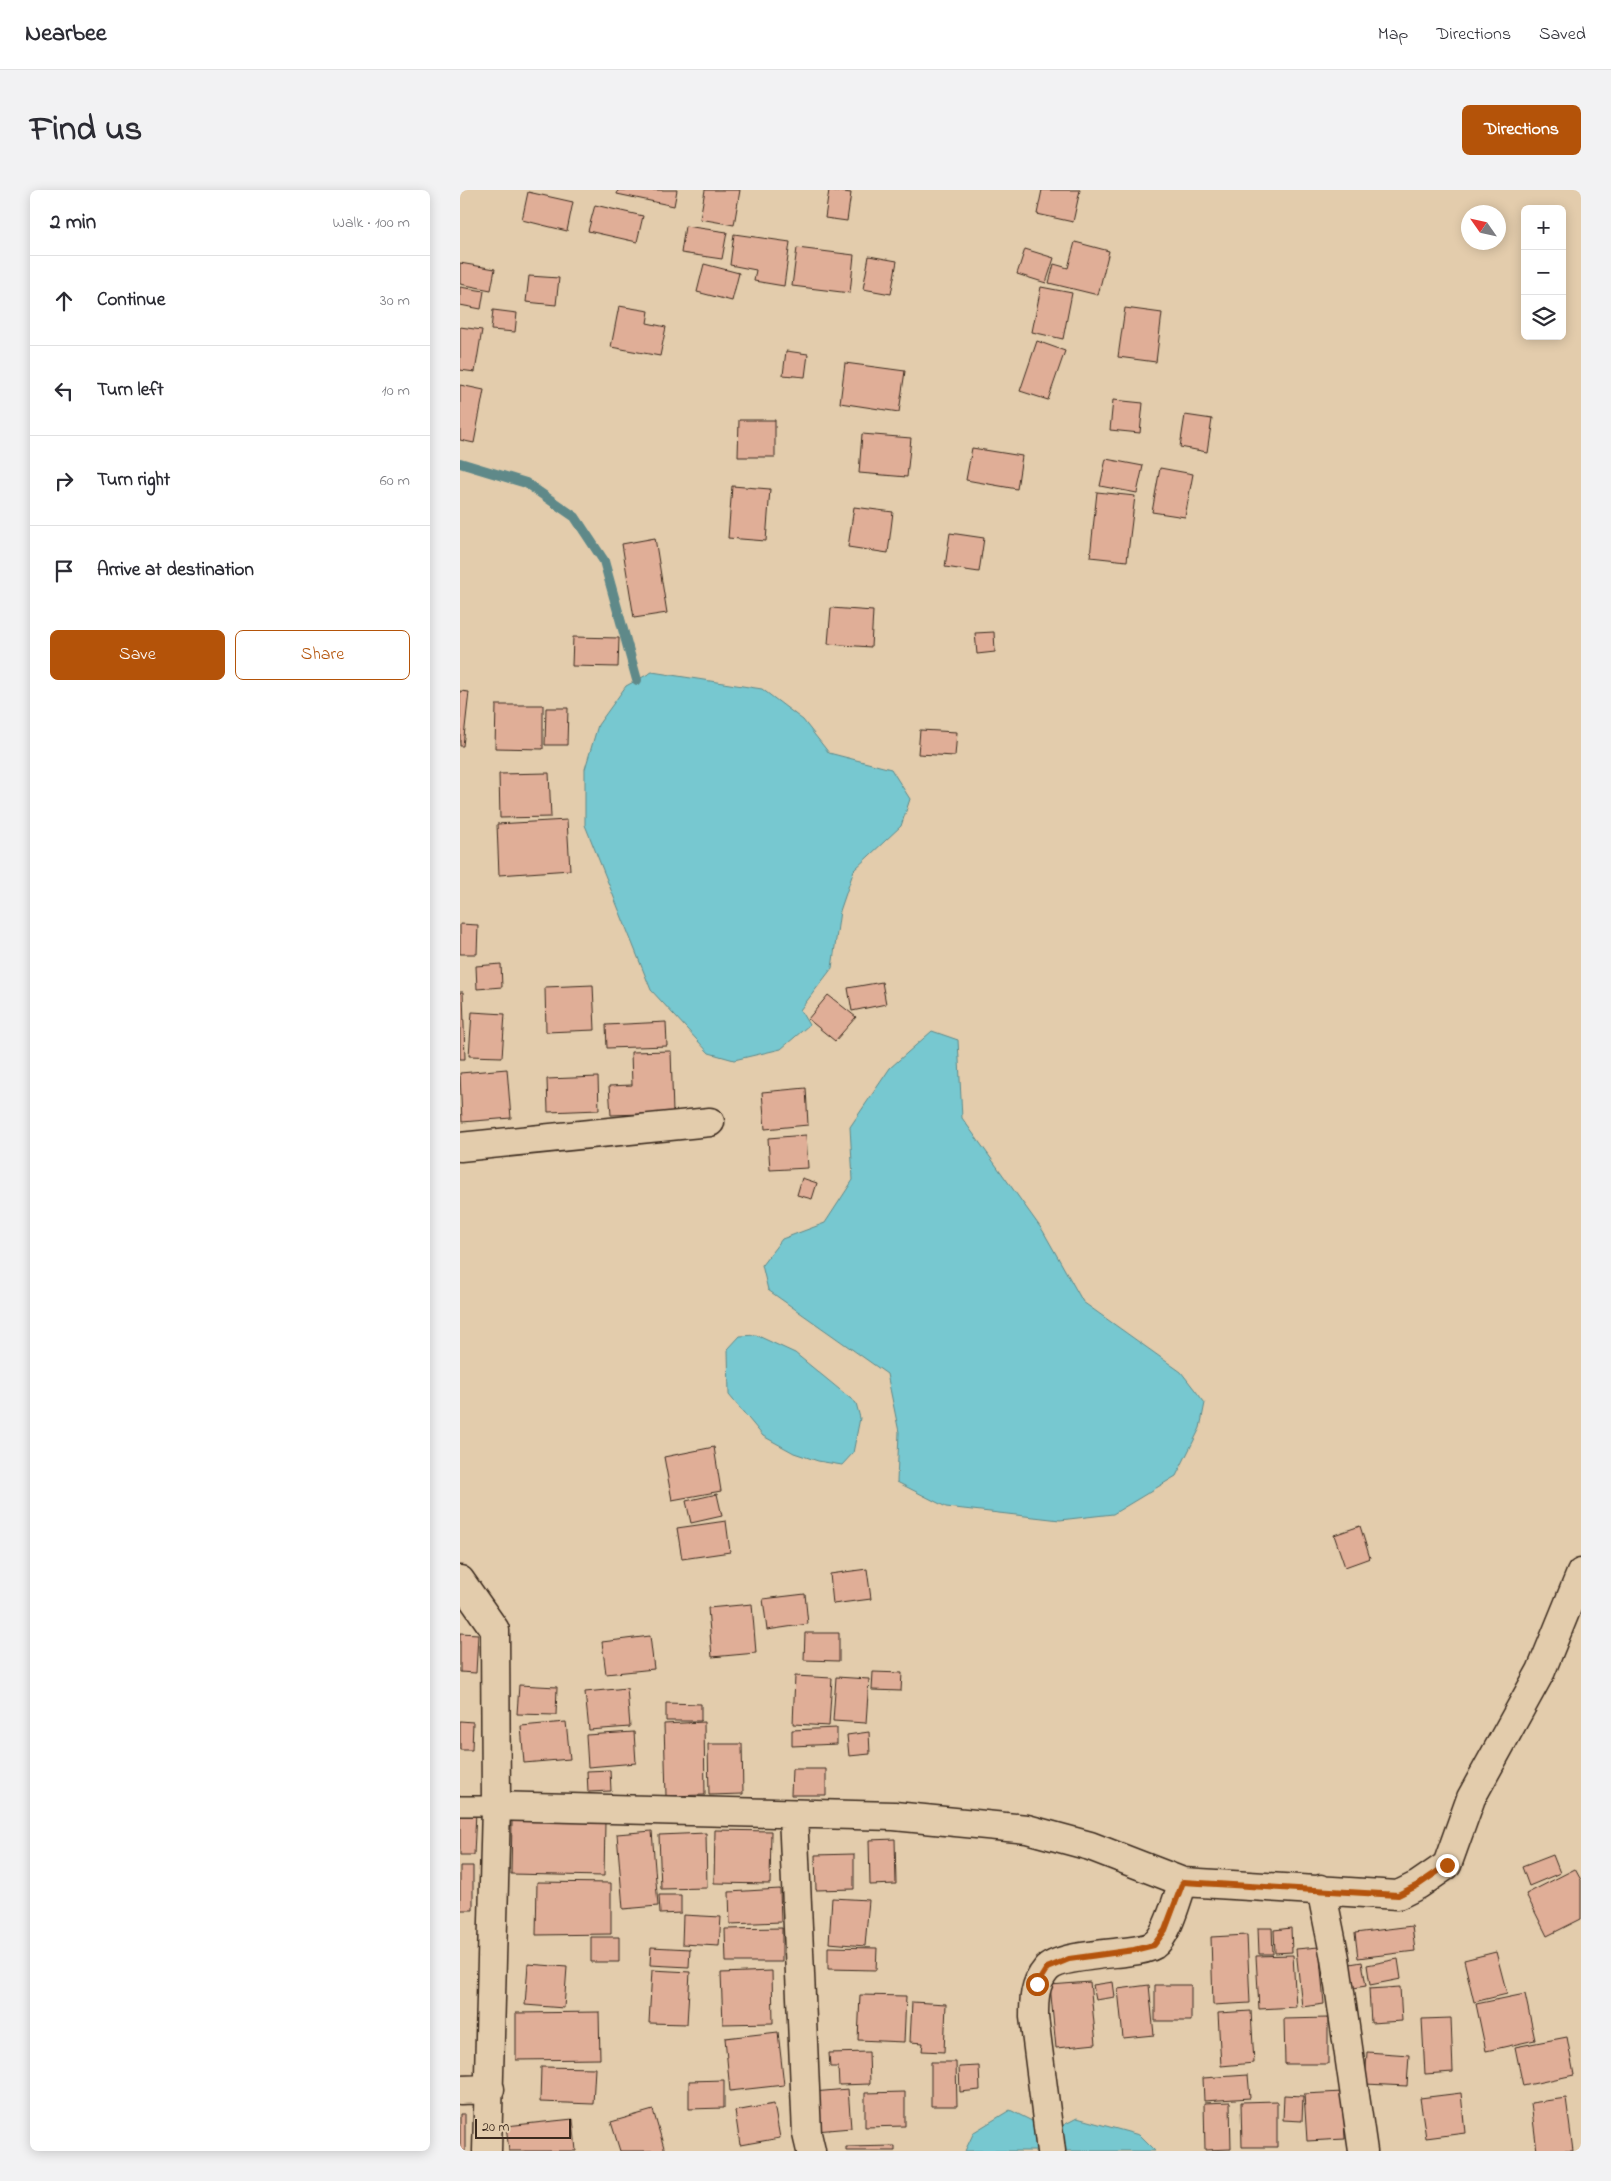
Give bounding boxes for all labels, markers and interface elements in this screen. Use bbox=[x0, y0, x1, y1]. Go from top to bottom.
text: Nearbee bbox=[25, 17, 107, 52]
text: Map bbox=[1378, 22, 1408, 48]
text: Directions bbox=[1436, 22, 1511, 48]
text: Saved bbox=[1539, 22, 1586, 48]
text: Find us bbox=[30, 105, 142, 156]
button: Directions bbox=[1462, 105, 1581, 155]
north arrow bbox=[1461, 205, 1506, 250]
map controls bbox=[1521, 205, 1566, 340]
button: + bbox=[1521, 205, 1566, 250]
text: 2 min bbox=[50, 208, 96, 238]
text: Walk · 100 m bbox=[333, 211, 410, 235]
button: − bbox=[1521, 250, 1566, 295]
icon: ahead bbox=[50, 287, 78, 315]
text: Continue bbox=[97, 287, 165, 314]
text: 30 m bbox=[380, 289, 410, 313]
button: layers bbox=[1521, 295, 1566, 340]
icon: left bbox=[50, 377, 78, 405]
text: Turn left bbox=[97, 377, 164, 404]
text: 10 m bbox=[382, 379, 410, 403]
icon: right bbox=[50, 467, 78, 495]
text: Turn right bbox=[97, 467, 170, 494]
text: 60 m bbox=[380, 469, 410, 493]
icon: arrive bbox=[50, 557, 78, 585]
text: Arrive at destination bbox=[97, 557, 254, 584]
button: Save bbox=[50, 630, 225, 680]
button: Share bbox=[235, 630, 410, 680]
route end bbox=[1436, 1854, 1459, 1877]
route start bbox=[1026, 1973, 1049, 1996]
scale bar bbox=[475, 2116, 571, 2139]
text: 20 m bbox=[482, 2117, 509, 2138]

